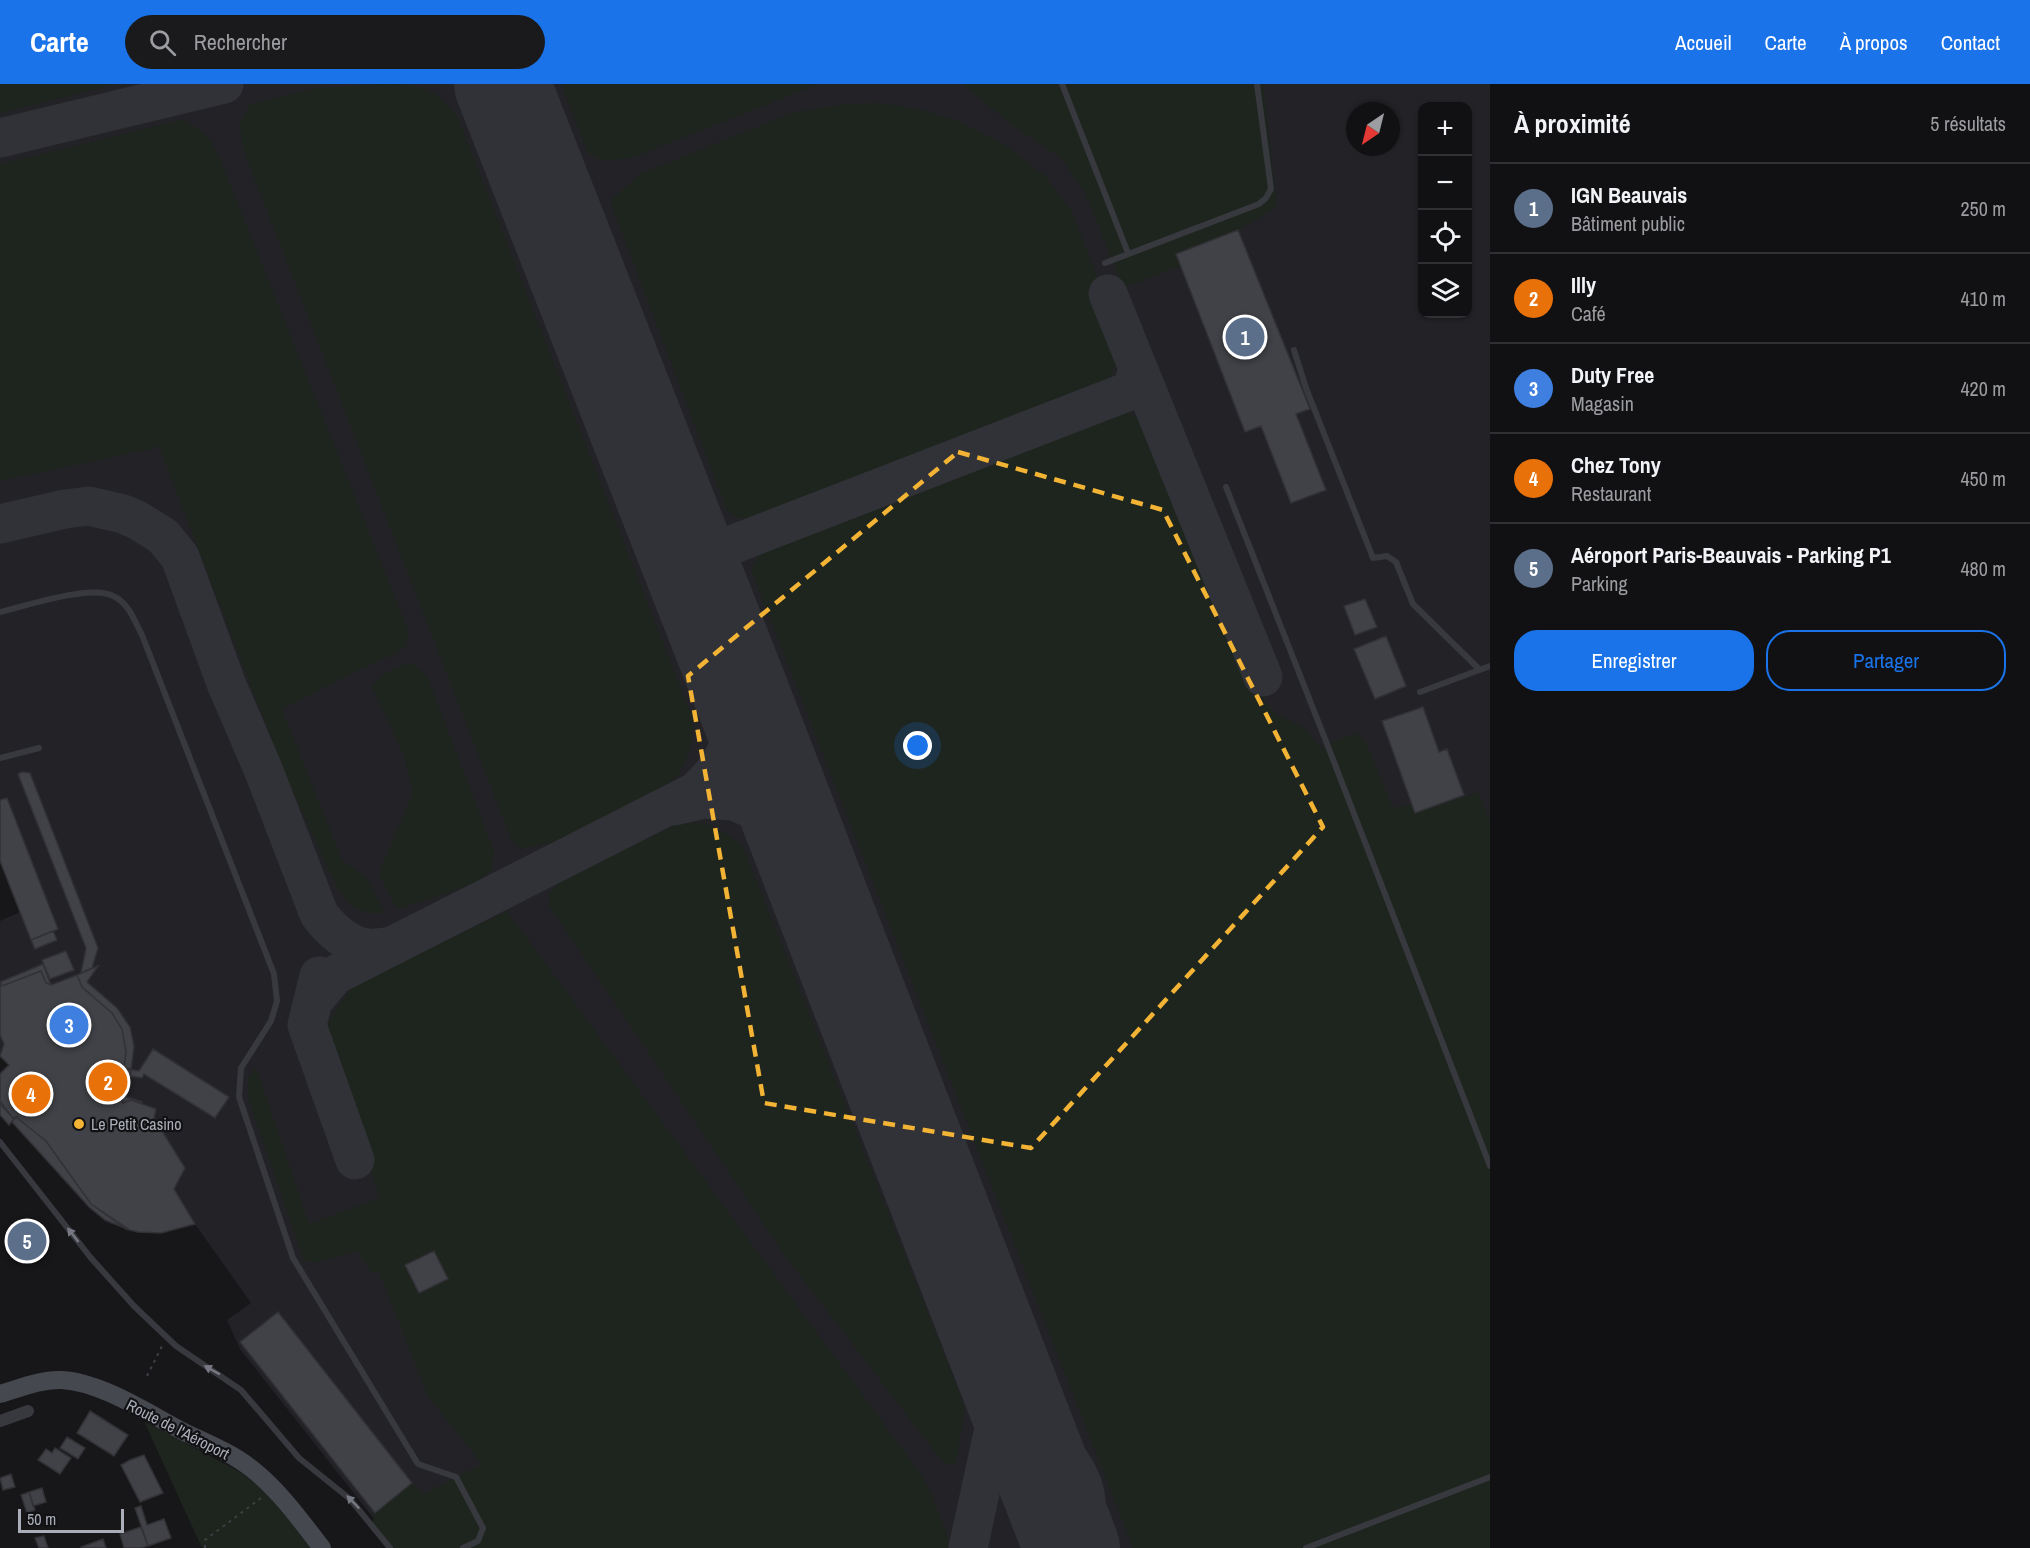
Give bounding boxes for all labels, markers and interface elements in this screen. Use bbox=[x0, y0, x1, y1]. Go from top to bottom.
search box bbox=[125, 15, 545, 69]
text: Carte bbox=[30, 23, 89, 61]
icon: search bbox=[146, 26, 179, 59]
text: Rechercher bbox=[194, 27, 287, 57]
text: Accueil bbox=[1675, 28, 1732, 57]
text: Carte bbox=[1765, 28, 1807, 57]
text: À propos bbox=[1840, 28, 1908, 57]
text: Contact bbox=[1941, 28, 2000, 57]
north arrow bbox=[1346, 102, 1400, 156]
map controls bbox=[1418, 102, 1472, 318]
button: + bbox=[1418, 102, 1472, 156]
text: À proximité bbox=[1514, 106, 1631, 141]
text: 5 résultats bbox=[1930, 110, 2006, 137]
button: − bbox=[1418, 156, 1472, 210]
text: IGN Beauvais bbox=[1571, 180, 1687, 210]
text: 1 bbox=[1529, 195, 1538, 222]
text: 250 m bbox=[1960, 195, 2006, 222]
button: locate bbox=[1418, 210, 1472, 264]
text: Bâtiment public bbox=[1571, 210, 1685, 237]
button: layers bbox=[1418, 264, 1472, 318]
text: Illy bbox=[1571, 270, 1596, 300]
text: 2 bbox=[1529, 285, 1538, 312]
text: 410 m bbox=[1960, 285, 2006, 312]
text: Café bbox=[1571, 300, 1606, 327]
pin: 1 bbox=[1226, 314, 1264, 360]
text: Duty Free bbox=[1571, 360, 1654, 390]
text: 3 bbox=[1529, 375, 1538, 402]
text: 420 m bbox=[1960, 375, 2006, 402]
text: Magasin bbox=[1571, 390, 1634, 417]
text: Chez Tony bbox=[1571, 450, 1661, 480]
text: 4 bbox=[1529, 465, 1538, 492]
text: 450 m bbox=[1960, 465, 2006, 492]
text: Restaurant bbox=[1571, 480, 1651, 507]
text: Aéroport Paris-Beauvais - Parking P1 bbox=[1571, 540, 1891, 570]
text: 5 bbox=[1529, 555, 1538, 582]
text: 480 m bbox=[1960, 555, 2006, 582]
text: Parking bbox=[1571, 570, 1628, 597]
button: Enregistrer bbox=[1514, 630, 1754, 691]
button: Partager bbox=[1766, 630, 2006, 691]
your location bbox=[903, 731, 932, 760]
pin: 3 bbox=[50, 1002, 88, 1048]
pin: 2 bbox=[88, 1060, 128, 1104]
pin: 4 bbox=[12, 1072, 51, 1116]
place label: Le Petit Casino bbox=[91, 1113, 181, 1135]
marker: Le Petit Casino bbox=[72, 1117, 86, 1131]
pin: 5 bbox=[8, 1218, 46, 1264]
one-way arrow bbox=[66, 1227, 79, 1243]
one-way arrow bbox=[203, 1365, 220, 1375]
street label: Route de l'Aéroport bbox=[123, 1394, 233, 1465]
one-way arrow bbox=[346, 1495, 360, 1510]
scale bar bbox=[18, 1506, 124, 1534]
text: 50 m bbox=[27, 1508, 56, 1530]

